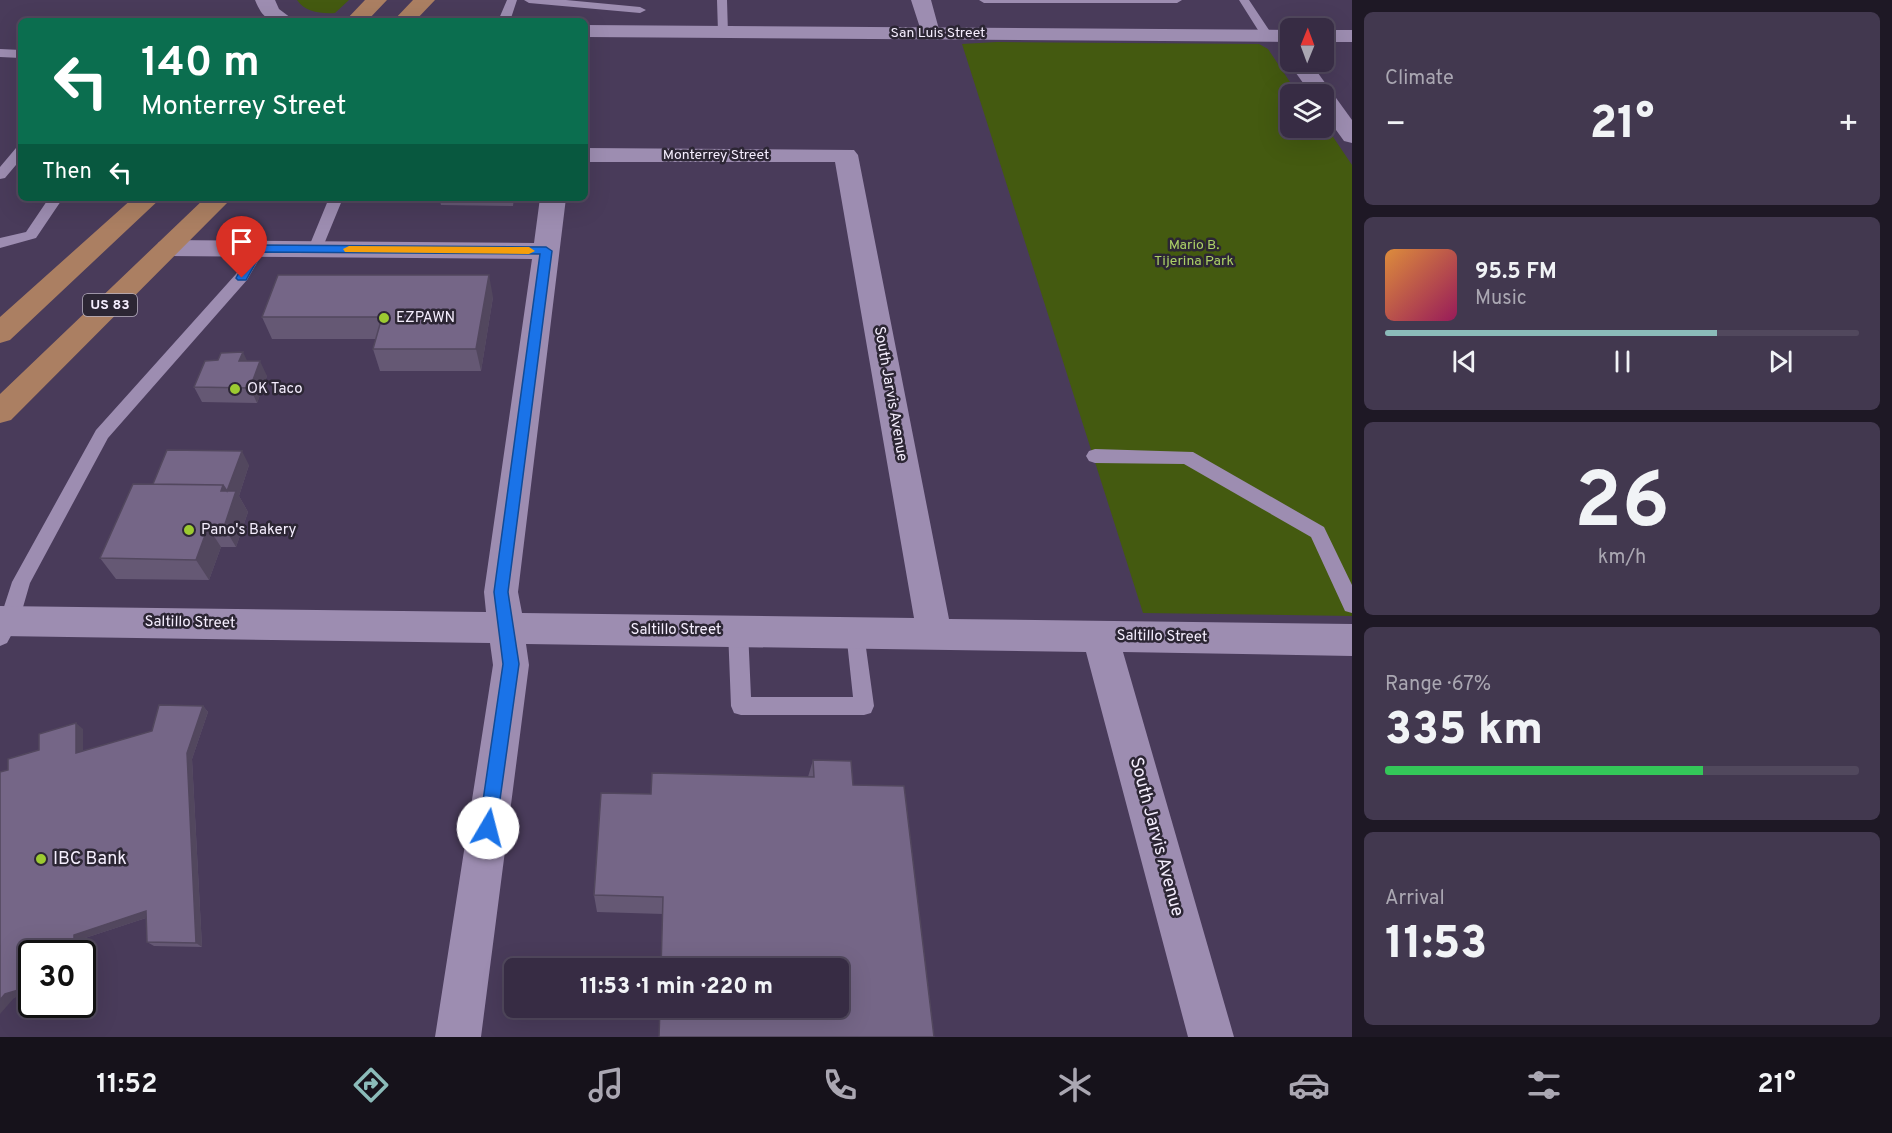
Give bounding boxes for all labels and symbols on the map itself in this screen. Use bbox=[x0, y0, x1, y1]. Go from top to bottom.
north arrow bbox=[1280, 18, 1334, 72]
street label: San Luis Street bbox=[891, 25, 985, 42]
street label: Monterrey Street bbox=[663, 147, 769, 164]
pin bbox=[216, 216, 267, 278]
park label: Mario B. Tijerina Park bbox=[1154, 237, 1234, 270]
road number: US 83 bbox=[83, 294, 137, 316]
place label: EZPAWN bbox=[396, 309, 455, 328]
marker: EZPAWN bbox=[377, 311, 391, 325]
street label: South Jarvis Avenue bbox=[869, 325, 911, 463]
place label: OK Taco bbox=[247, 380, 303, 399]
marker: OK Taco bbox=[228, 382, 242, 396]
place label: Pano's Bakery bbox=[201, 521, 297, 540]
marker: Pano's Bakery bbox=[182, 523, 196, 537]
street label: Saltillo Street bbox=[144, 613, 236, 633]
street label: Saltillo Street bbox=[630, 621, 722, 640]
street label: Saltillo Street bbox=[1116, 627, 1208, 647]
street label: South Jarvis Avenue bbox=[1124, 755, 1188, 919]
position arrow bbox=[456, 796, 520, 860]
place label: IBC Bank bbox=[53, 848, 127, 871]
marker: IBC Bank bbox=[34, 852, 48, 866]
speed limit sign: 30 bbox=[18, 940, 96, 1018]

